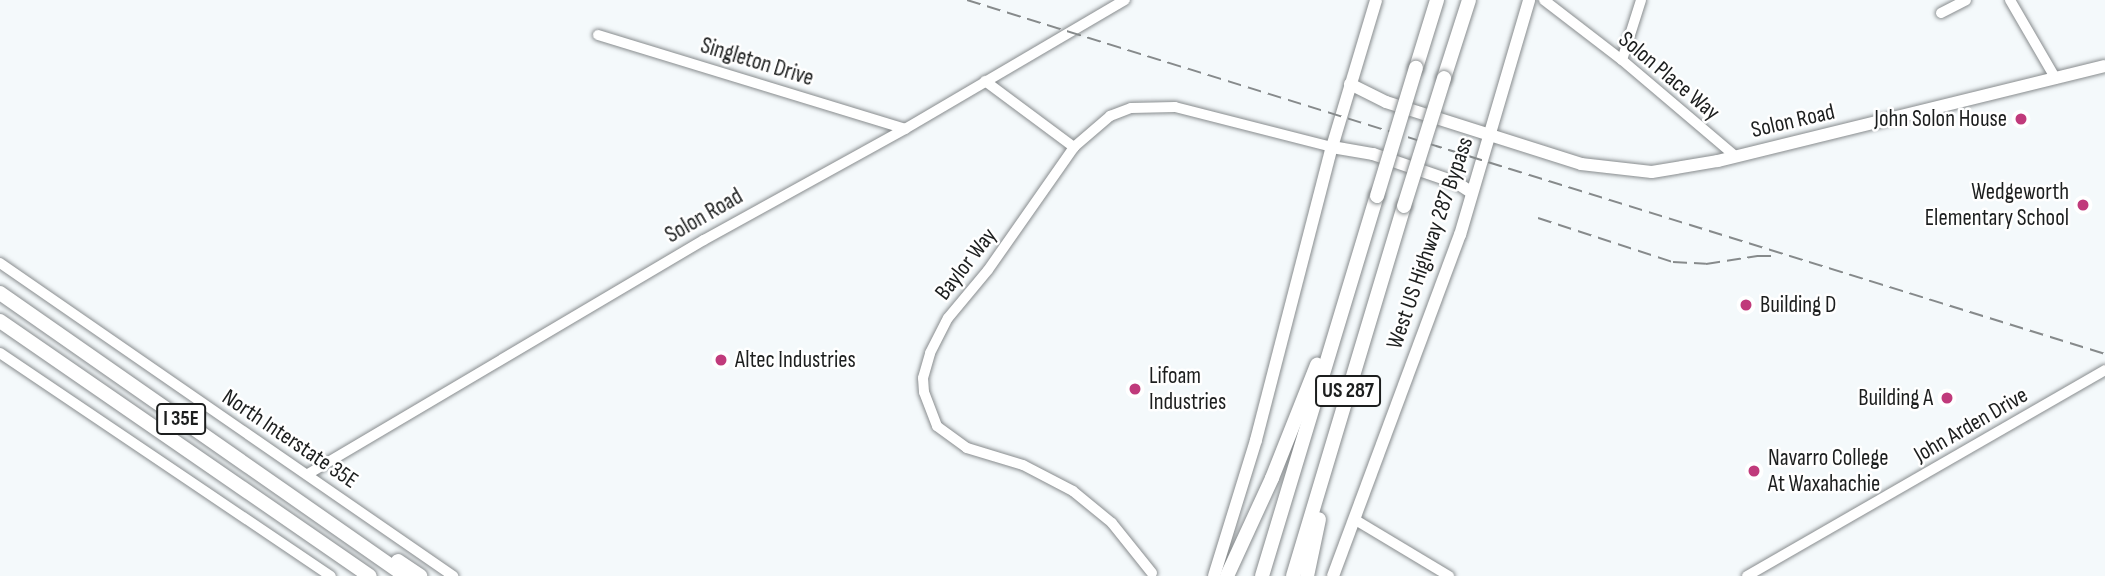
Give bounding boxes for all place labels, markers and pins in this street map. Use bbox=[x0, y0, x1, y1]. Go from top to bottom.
place label: John Solon House bbox=[1874, 105, 2007, 133]
marker: John Solon House bbox=[2013, 111, 2029, 127]
place label: Wedgeworth Elementary School bbox=[1925, 178, 2069, 232]
marker: Wedgeworth Elementary School bbox=[2075, 197, 2091, 213]
place label: Building D bbox=[1760, 291, 1836, 319]
marker: Building D bbox=[1738, 297, 1754, 313]
place label: Altec Industries bbox=[735, 346, 856, 374]
marker: Altec Industries bbox=[713, 352, 729, 368]
place label: Lifoam Industries bbox=[1149, 362, 1226, 416]
marker: Lifoam Industries bbox=[1127, 381, 1143, 397]
place label: Building A bbox=[1858, 384, 1933, 412]
marker: Building A bbox=[1939, 390, 1955, 406]
place label: Navarro College At Waxahachie bbox=[1768, 444, 1888, 498]
marker: Navarro College At Waxahachie bbox=[1746, 463, 1762, 479]

